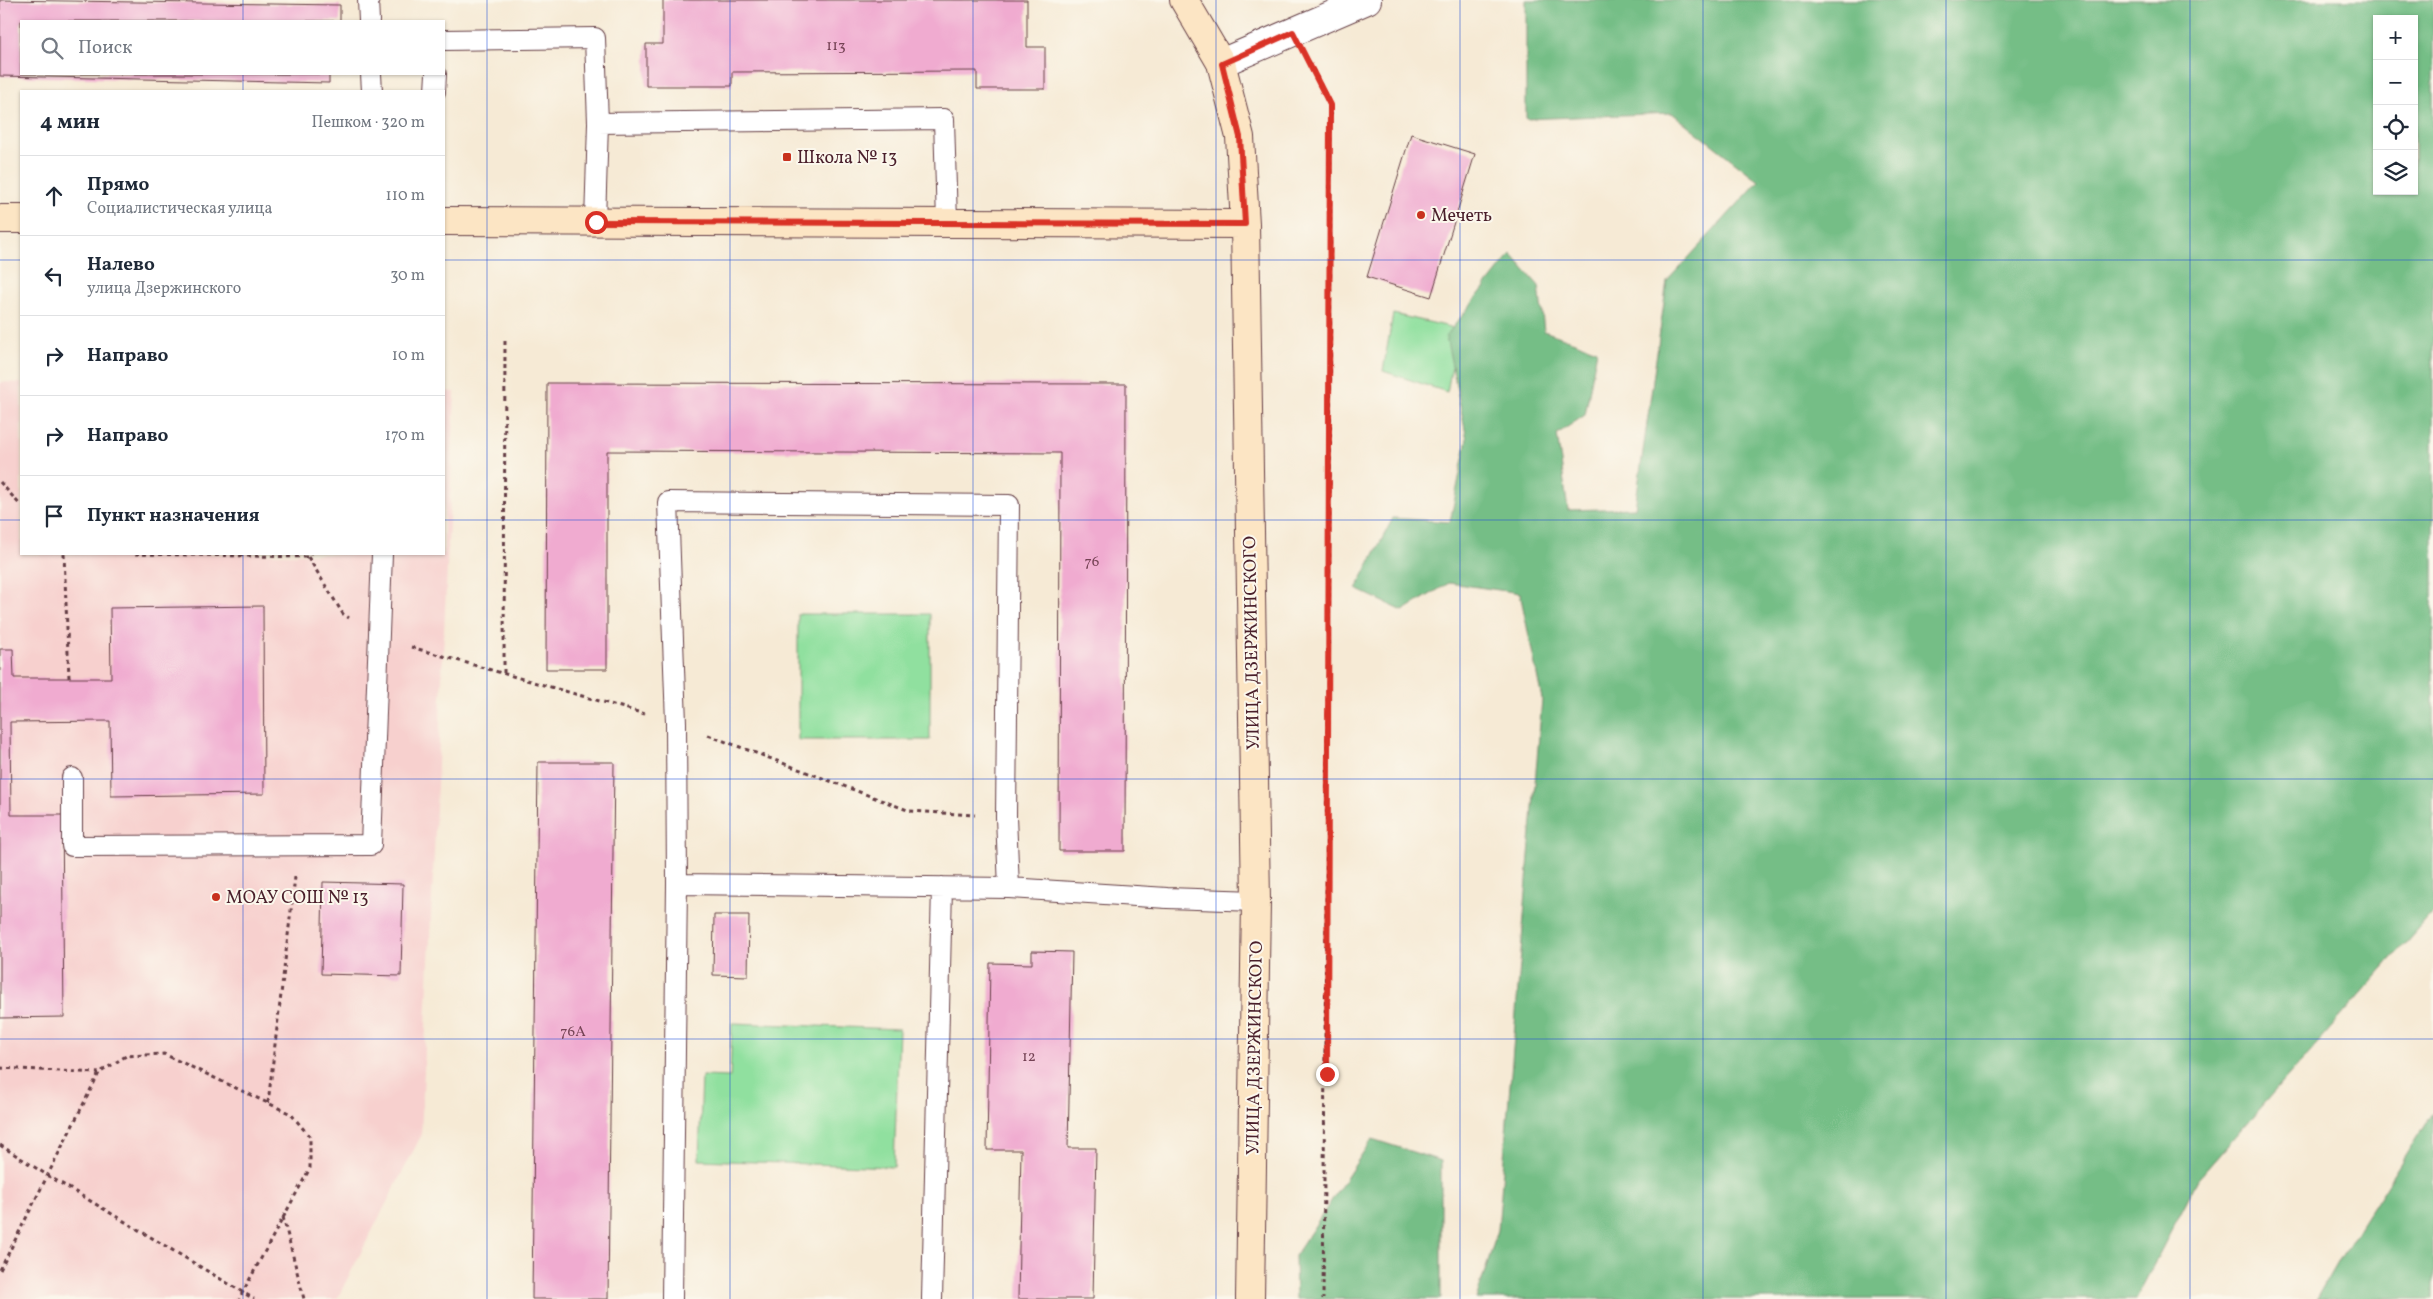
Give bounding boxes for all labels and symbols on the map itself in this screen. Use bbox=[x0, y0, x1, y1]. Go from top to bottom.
house number: 113 bbox=[826, 36, 846, 57]
place label: Школа № 13 bbox=[797, 146, 897, 171]
marker: Школа № 13 bbox=[781, 151, 793, 163]
place label: Мечеть bbox=[1431, 204, 1492, 229]
marker: Мечеть bbox=[1415, 209, 1427, 221]
route start bbox=[585, 211, 608, 234]
street label: УЛИЦА ДЗЕРЖИНСКОГО bbox=[1238, 536, 1267, 750]
house number: 76 bbox=[1085, 552, 1099, 573]
place label: МОАУ СОШ № 13 bbox=[226, 886, 369, 911]
marker: МОАУ СОШ № 13 bbox=[210, 891, 222, 903]
street label: УЛИЦА ДЗЕРЖИНСКОГО bbox=[1241, 941, 1270, 1155]
house number: 76А bbox=[560, 1022, 586, 1043]
house number: 12 bbox=[1022, 1047, 1036, 1068]
route end bbox=[1316, 1063, 1339, 1086]

